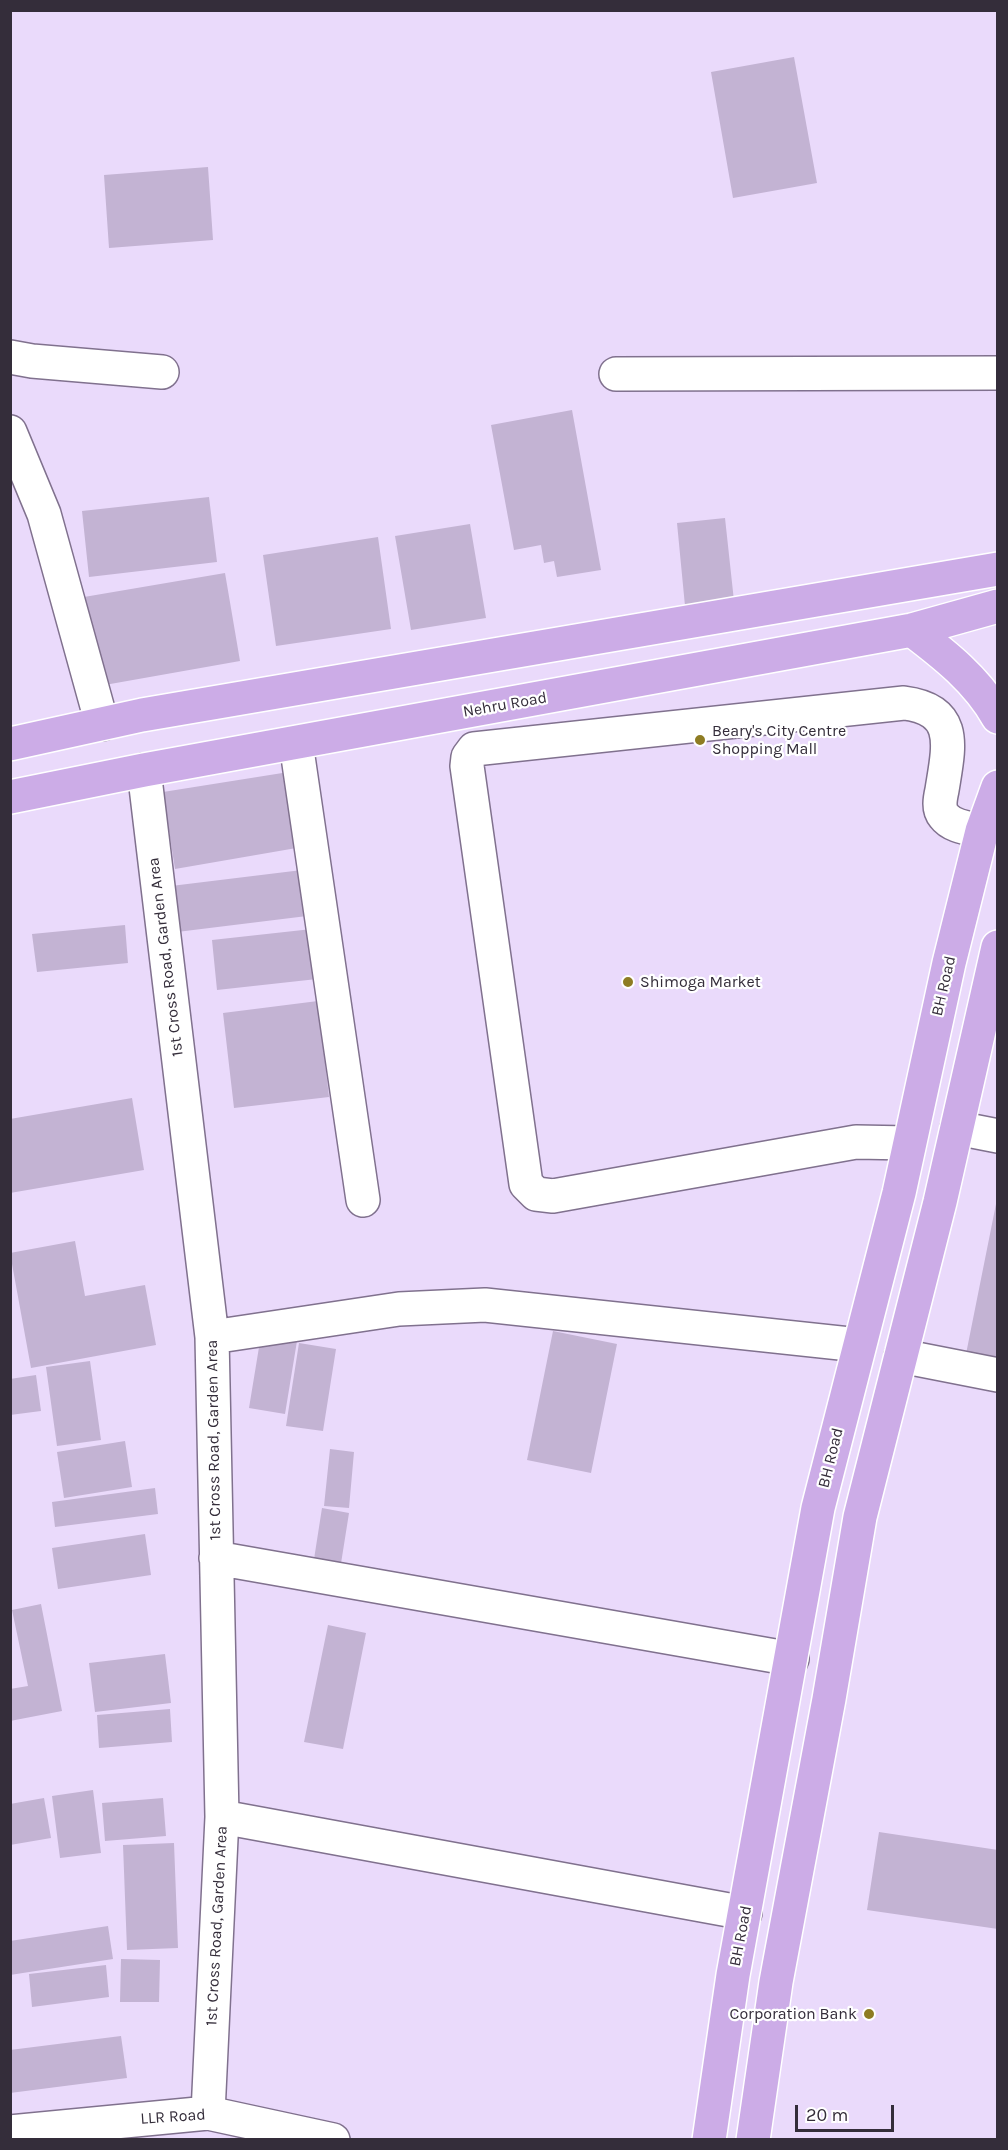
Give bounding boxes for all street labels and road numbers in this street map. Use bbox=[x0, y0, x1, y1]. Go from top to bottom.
street label: Nehru Road bbox=[462, 688, 548, 722]
street label: 1st Cross Road, Garden Area bbox=[144, 856, 188, 1058]
street label: BH Road bbox=[928, 954, 960, 1018]
street label: 1st Cross Road, Garden Area bbox=[203, 1340, 225, 1540]
street label: BH Road bbox=[814, 1426, 848, 1490]
street label: 1st Cross Road, Garden Area bbox=[202, 1825, 232, 2027]
street label: BH Road bbox=[726, 1904, 756, 1968]
street label: LLR Road bbox=[140, 2105, 206, 2129]

